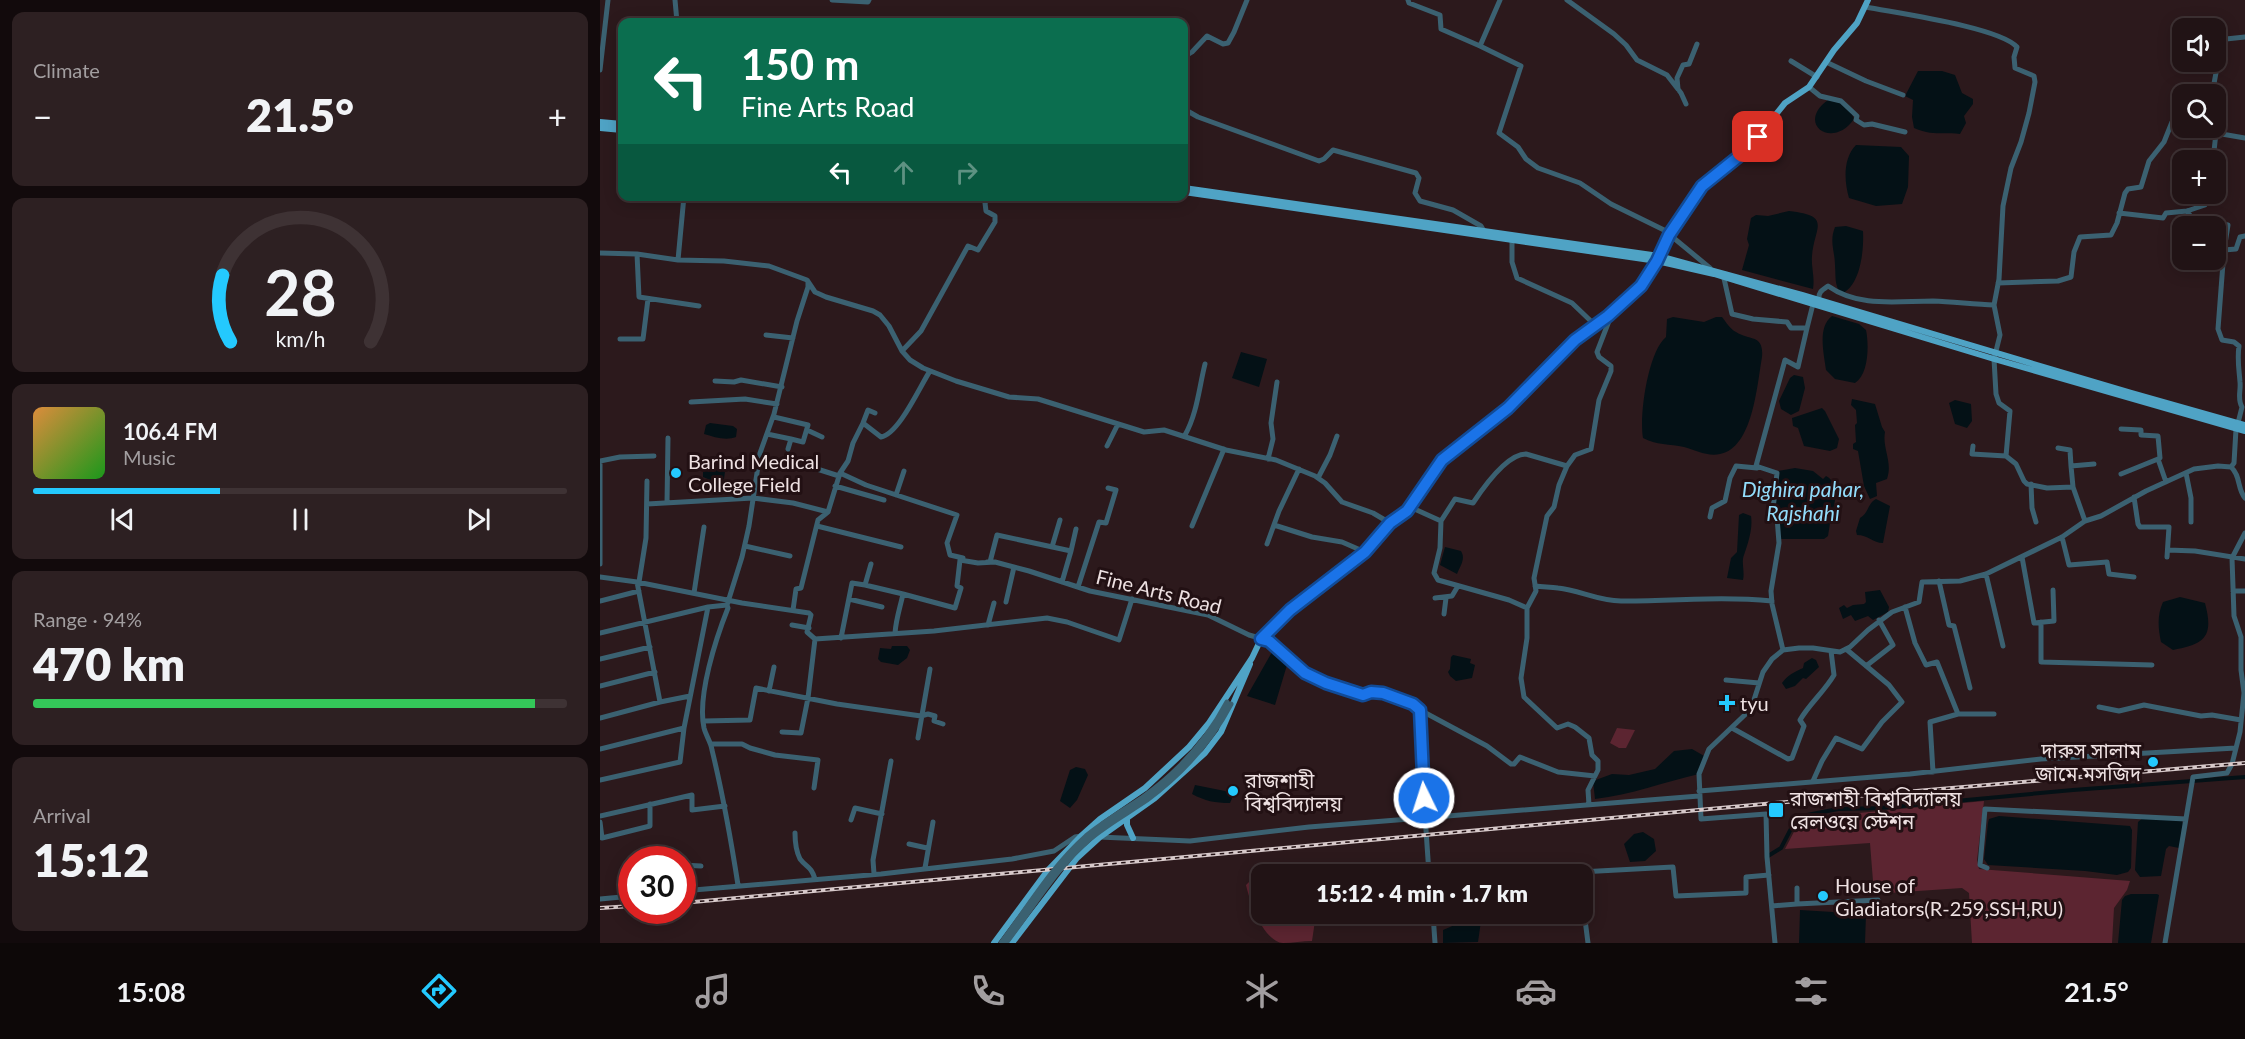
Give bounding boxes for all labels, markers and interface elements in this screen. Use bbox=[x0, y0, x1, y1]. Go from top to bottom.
map controls bbox=[2172, 18, 2226, 270]
button: sound bbox=[2172, 18, 2226, 72]
text: 150 m bbox=[741, 39, 859, 89]
icon: left bbox=[642, 42, 720, 120]
text: Climate bbox=[33, 58, 100, 82]
button: search bbox=[2172, 84, 2226, 138]
text: 21.5° bbox=[246, 88, 354, 142]
text: Fine Arts Road bbox=[741, 90, 914, 123]
text: − bbox=[33, 96, 52, 136]
text: + bbox=[548, 96, 567, 136]
pin bbox=[1732, 111, 1783, 162]
icon: arrive bbox=[1741, 120, 1774, 153]
button: + bbox=[2172, 150, 2226, 204]
icon: left bbox=[824, 156, 857, 189]
icon: ahead bbox=[887, 156, 920, 189]
icon: right bbox=[950, 156, 983, 189]
button: − bbox=[2172, 216, 2226, 270]
text: 28 bbox=[264, 254, 336, 329]
text: km/h bbox=[275, 327, 325, 353]
text: 106.4 FM bbox=[123, 418, 218, 445]
text: Music bbox=[123, 445, 176, 469]
place label: Barind Medical College Field bbox=[688, 449, 819, 496]
marker: Barind Medical College Field bbox=[669, 466, 683, 480]
water label: Dighira pahar, Rajshahi bbox=[1742, 476, 1864, 525]
icon: previous bbox=[106, 503, 139, 536]
icon: pause bbox=[284, 503, 317, 536]
icon: next bbox=[462, 503, 495, 536]
street label: Fine Arts Road bbox=[1094, 564, 1224, 618]
text: Range · 94% bbox=[33, 607, 142, 631]
text: 470 km bbox=[33, 637, 185, 691]
place label: tyu bbox=[1740, 691, 1769, 715]
marker: tyu bbox=[1718, 694, 1736, 712]
place label: দারুস সালাম জামে মসজিদ bbox=[2035, 738, 2142, 785]
marker: দারুস সালাম জামে মসজিদ bbox=[2146, 755, 2160, 769]
position arrow bbox=[1392, 766, 1456, 830]
place label: রাজশাহী বিশ্ববিদ্যালয় bbox=[1244, 768, 1342, 815]
marker: রাজশাহী বিশ্ববিদ্যালয় bbox=[1226, 784, 1240, 798]
place label: রাজশাহী বিশ্ববিদ্যালয় রেলওয়ে স্টেশন bbox=[1789, 786, 1962, 833]
marker: রাজশাহী বিশ্ববিদ্যালয় রেলওয়ে স্টেশন bbox=[1767, 801, 1785, 819]
text: Arrival bbox=[33, 803, 91, 827]
text: 15:12 bbox=[33, 833, 149, 887]
speed limit sign: 30 bbox=[618, 846, 696, 924]
place label: House of Gladiators(R-259,SSH,RU) bbox=[1835, 873, 2063, 920]
text: 15:12 · 4 min · 1.7 km bbox=[1316, 880, 1528, 907]
marker: House of Gladiators(R-259,SSH,RU) bbox=[1816, 889, 1830, 903]
icon: directions bbox=[418, 970, 460, 1012]
icon: music bbox=[692, 970, 734, 1012]
icon: phone bbox=[967, 970, 1009, 1012]
icon: climate bbox=[1241, 970, 1283, 1012]
icon: car bbox=[1515, 970, 1557, 1012]
icon: filters bbox=[1790, 970, 1832, 1012]
text: 15:08 bbox=[116, 975, 186, 1008]
text: 21.5° bbox=[2064, 975, 2129, 1008]

